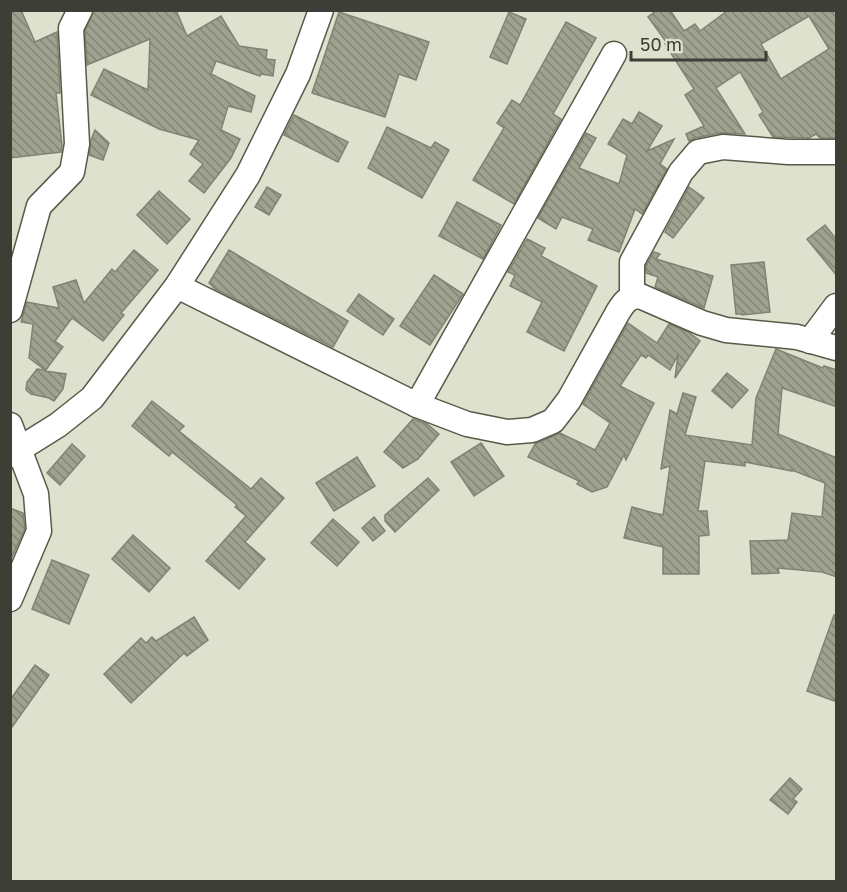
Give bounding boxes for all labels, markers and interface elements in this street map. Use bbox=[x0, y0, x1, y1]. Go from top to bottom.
scale bar bbox=[631, 24, 766, 62]
text: 50 m bbox=[640, 33, 682, 55]

